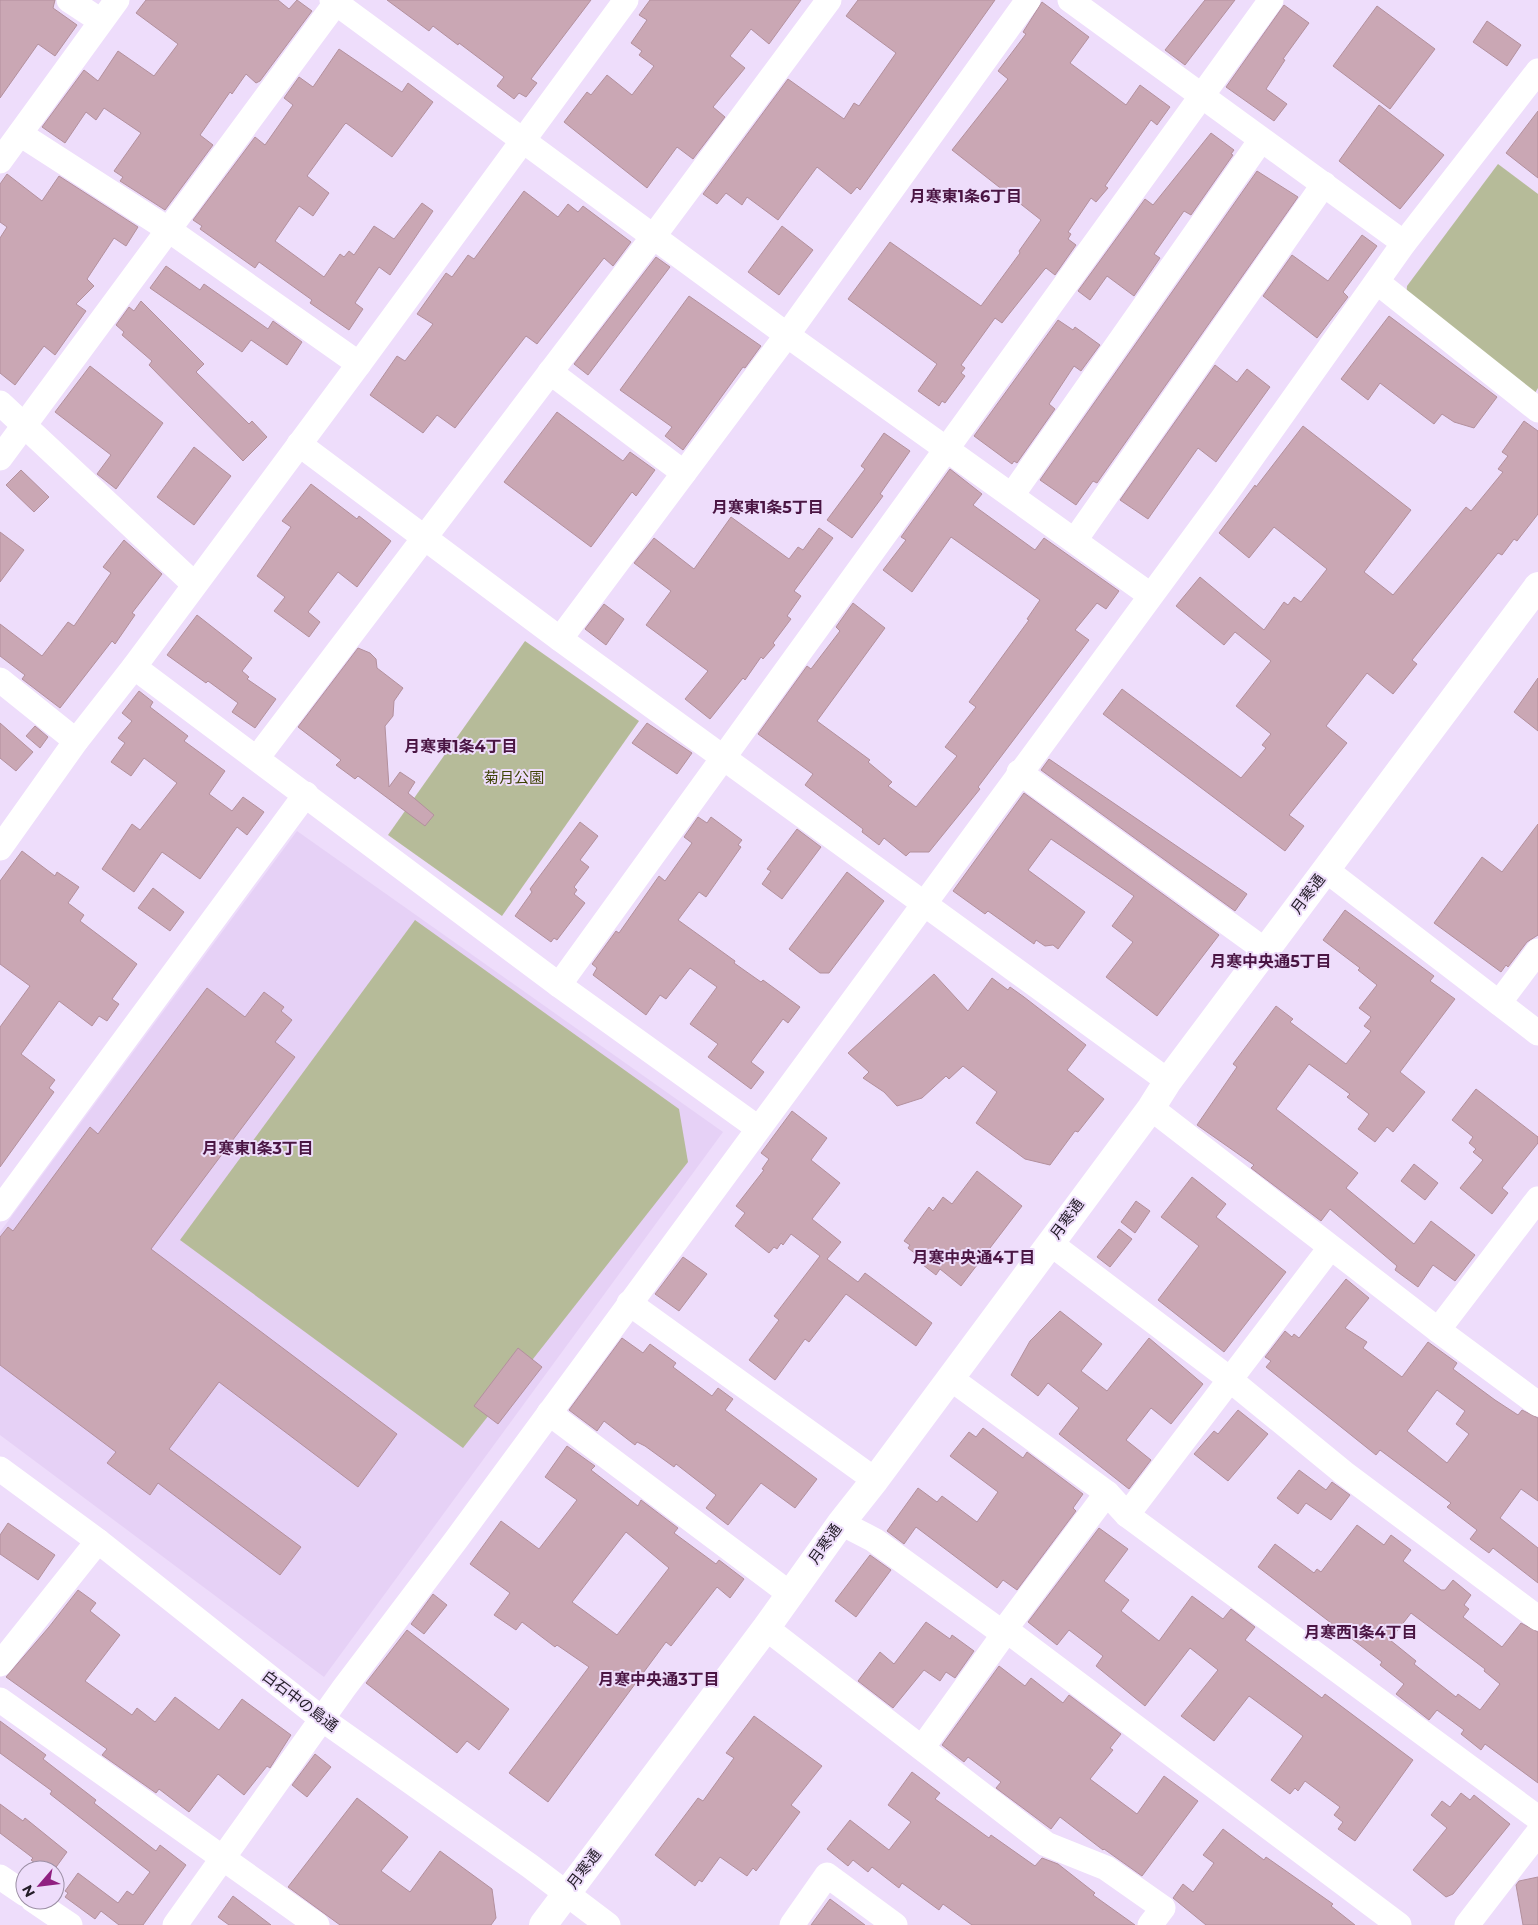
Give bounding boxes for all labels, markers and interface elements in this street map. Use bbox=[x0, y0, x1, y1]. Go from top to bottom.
district label: 月寒東1条6丁目 bbox=[910, 187, 1022, 206]
district label: 月寒東1条5丁目 bbox=[712, 498, 824, 517]
district label: 月寒東1条4丁目 bbox=[404, 737, 518, 756]
park label: 菊月公園 bbox=[484, 768, 544, 787]
street label: 月寒通 bbox=[1286, 870, 1329, 917]
district label: 月寒中央通5丁目 bbox=[1210, 952, 1332, 971]
district label: 月寒東1条3丁目 bbox=[202, 1139, 314, 1158]
street label: 月寒通 bbox=[1046, 1195, 1088, 1242]
district label: 月寒中央通4丁目 bbox=[912, 1248, 1036, 1267]
street label: 月寒通 bbox=[804, 1520, 845, 1568]
district label: 月寒西1条4丁目 bbox=[1304, 1623, 1418, 1642]
street label: 白石中の島通 bbox=[259, 1666, 342, 1735]
district label: 月寒中央通3丁目 bbox=[598, 1670, 720, 1689]
street label: 月寒通 bbox=[562, 1845, 605, 1892]
north arrow bbox=[15, 1860, 65, 1910]
text: N bbox=[18, 1882, 39, 1900]

